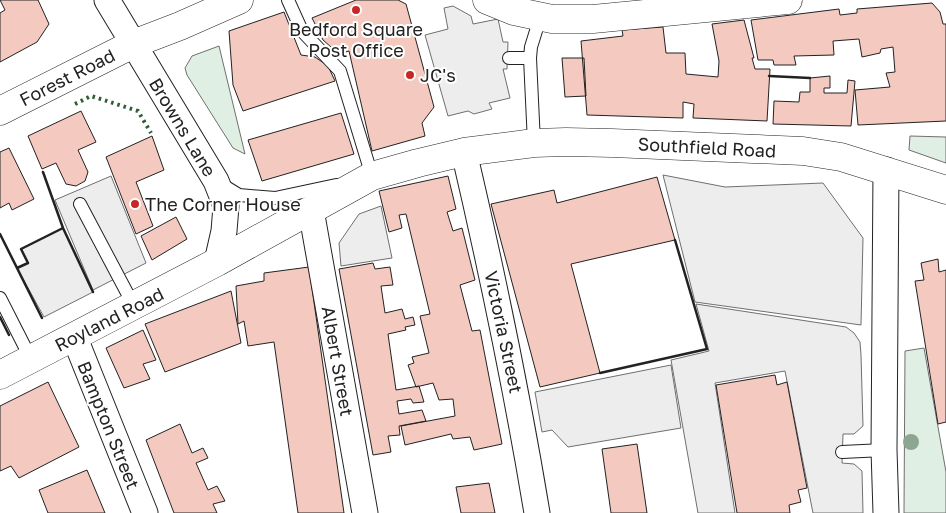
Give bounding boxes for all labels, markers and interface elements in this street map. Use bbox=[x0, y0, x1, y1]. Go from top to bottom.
marker: Bedford Square Post Office bbox=[350, 4, 362, 16]
place label: Bedford Square Post Office bbox=[289, 18, 423, 61]
street label: Forest Road bbox=[16, 44, 118, 110]
place label: JC's bbox=[420, 64, 456, 86]
marker: JC's bbox=[404, 69, 416, 81]
street label: Browns Lane bbox=[145, 74, 221, 180]
street label: Southfield Road bbox=[637, 132, 777, 162]
place label: The Corner House bbox=[145, 193, 301, 215]
marker: The Corner House bbox=[129, 198, 141, 210]
street label: Victoria Street bbox=[480, 269, 528, 395]
street label: Royland Road bbox=[51, 282, 167, 356]
street label: Albert Street bbox=[317, 304, 359, 418]
street label: Bampton Street bbox=[73, 358, 145, 492]

